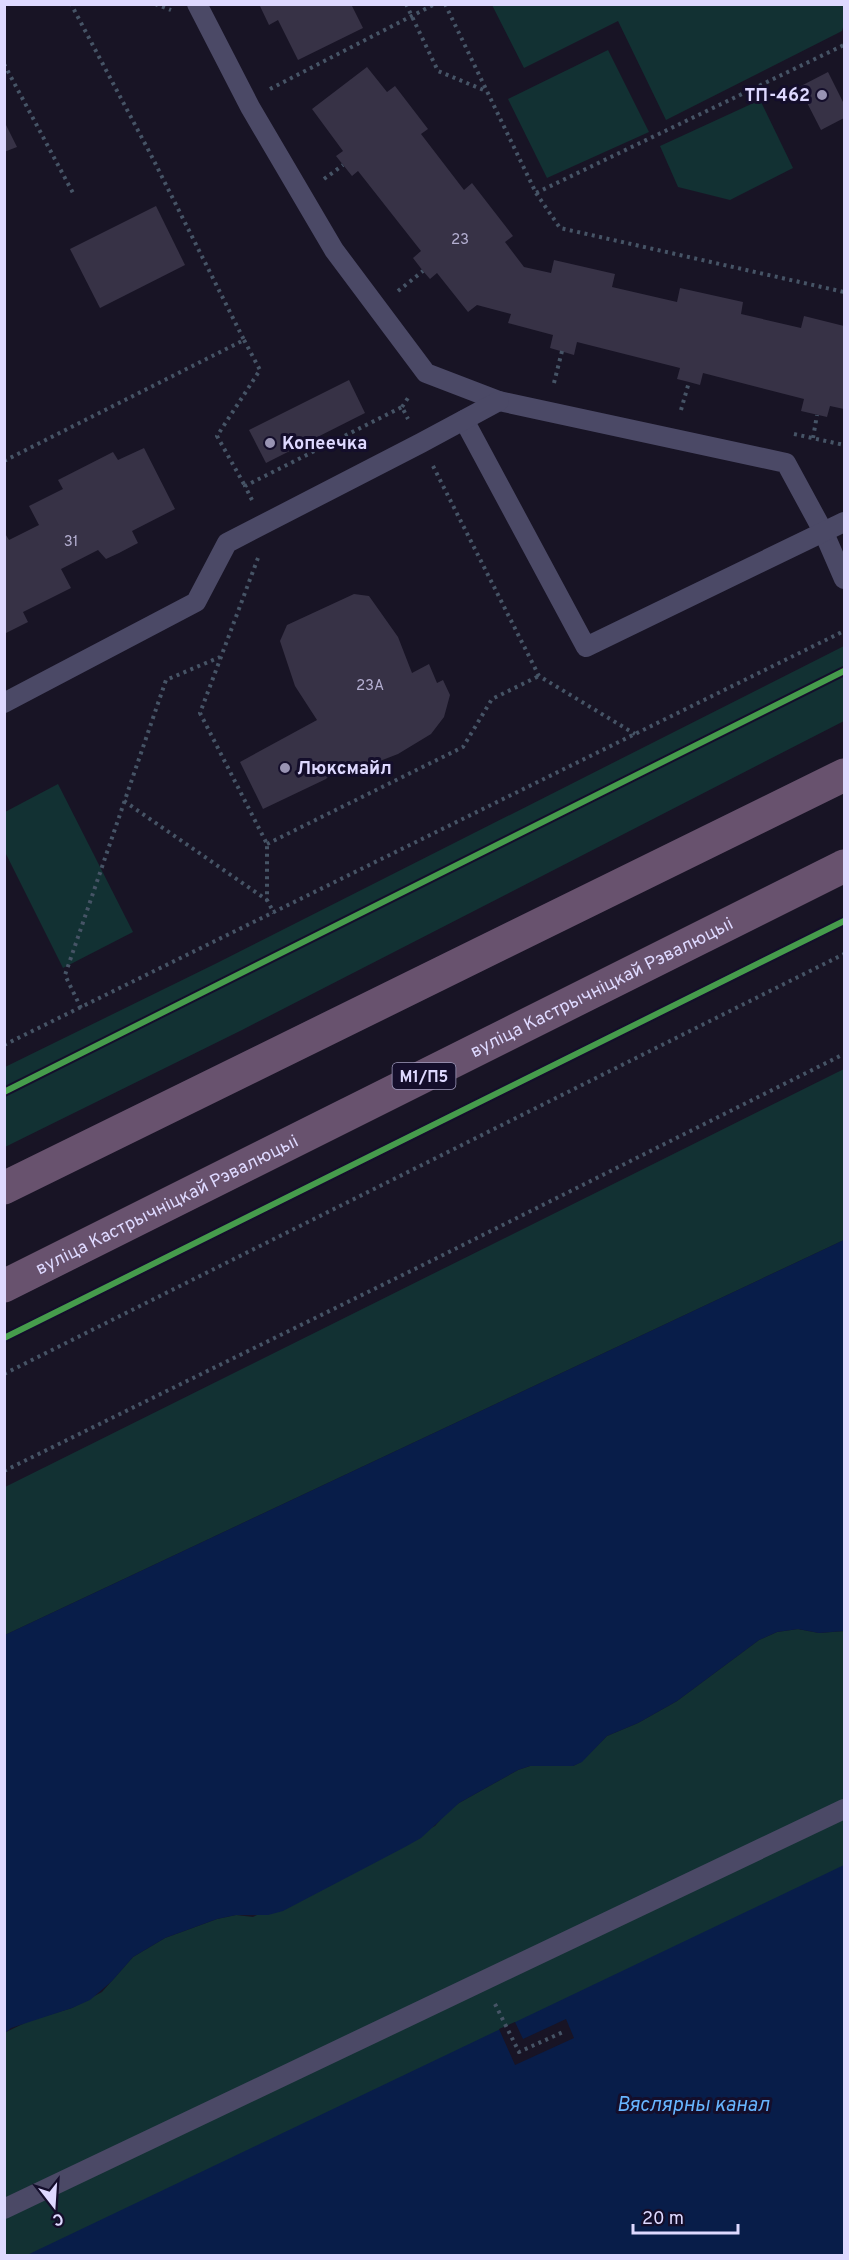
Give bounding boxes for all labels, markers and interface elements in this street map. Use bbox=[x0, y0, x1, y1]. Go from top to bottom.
place label: ТП-462 bbox=[744, 85, 810, 108]
marker: ТП-462 bbox=[815, 88, 829, 102]
house number: 23 bbox=[451, 231, 469, 250]
place label: Копеечка bbox=[282, 433, 367, 456]
marker: Копеечка bbox=[263, 436, 277, 450]
house number: 31 bbox=[64, 533, 78, 552]
house number: 23А bbox=[356, 677, 384, 696]
place label: Люксмайл bbox=[297, 758, 392, 781]
marker: Люксмайл bbox=[278, 761, 292, 775]
street label: вуліца Кастрычніцкай Рэвалюцыі bbox=[467, 913, 737, 1064]
road number: М1/П5 bbox=[392, 1063, 456, 1089]
street label: вуліца Кастрычніцкай Рэвалюцыі bbox=[32, 1131, 303, 1281]
water label: Вяслярны канал bbox=[617, 2093, 770, 2119]
north arrow bbox=[24, 2176, 84, 2236]
scale bar bbox=[633, 2197, 738, 2235]
text: С bbox=[50, 2207, 66, 2229]
text: 20 m bbox=[642, 2208, 684, 2231]

